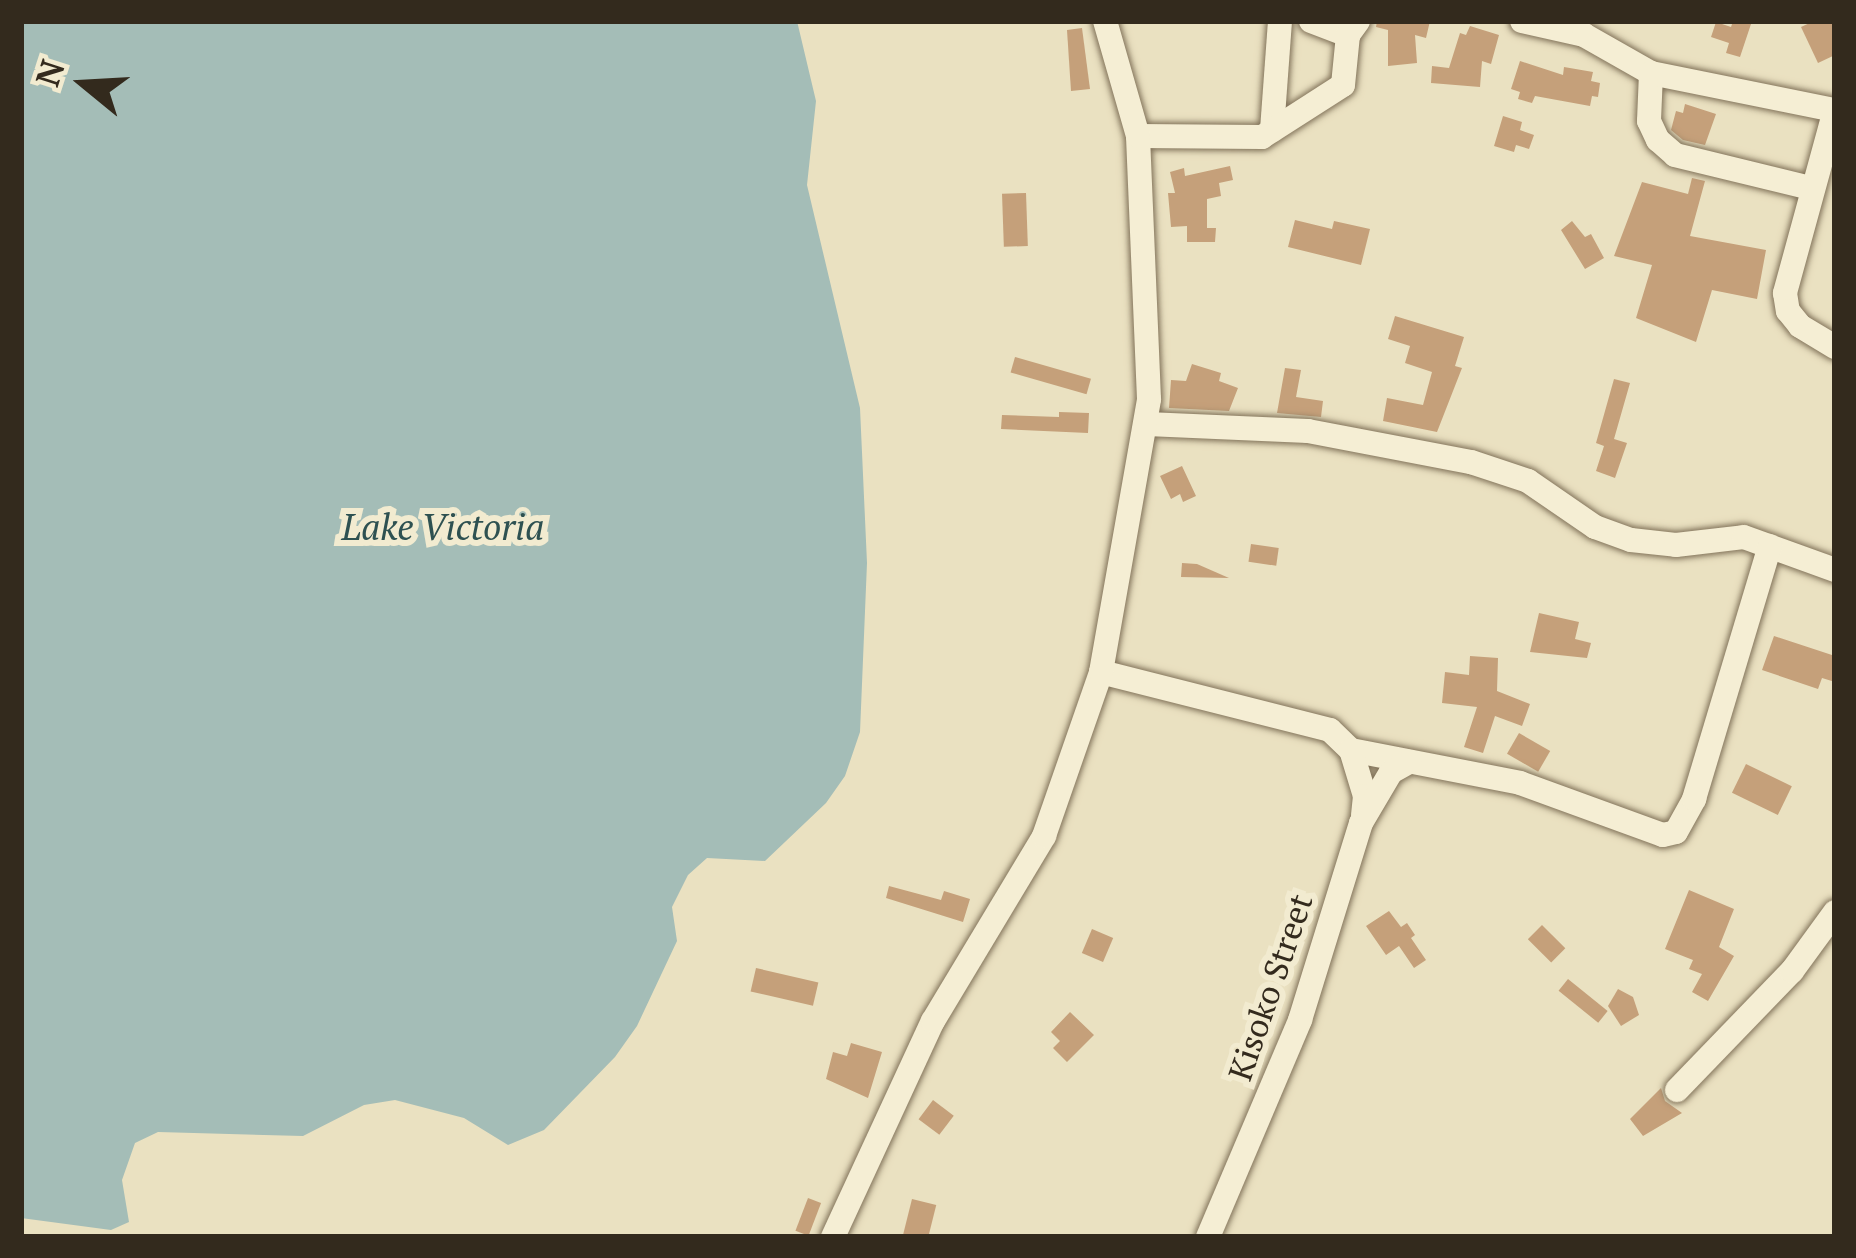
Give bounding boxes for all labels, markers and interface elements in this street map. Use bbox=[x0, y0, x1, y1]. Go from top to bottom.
north arrow bbox=[24, 24, 144, 144]
text: N bbox=[25, 54, 74, 91]
water label: Lake Victoria bbox=[341, 505, 545, 549]
street label: Kisoko Street bbox=[1220, 888, 1320, 1086]

